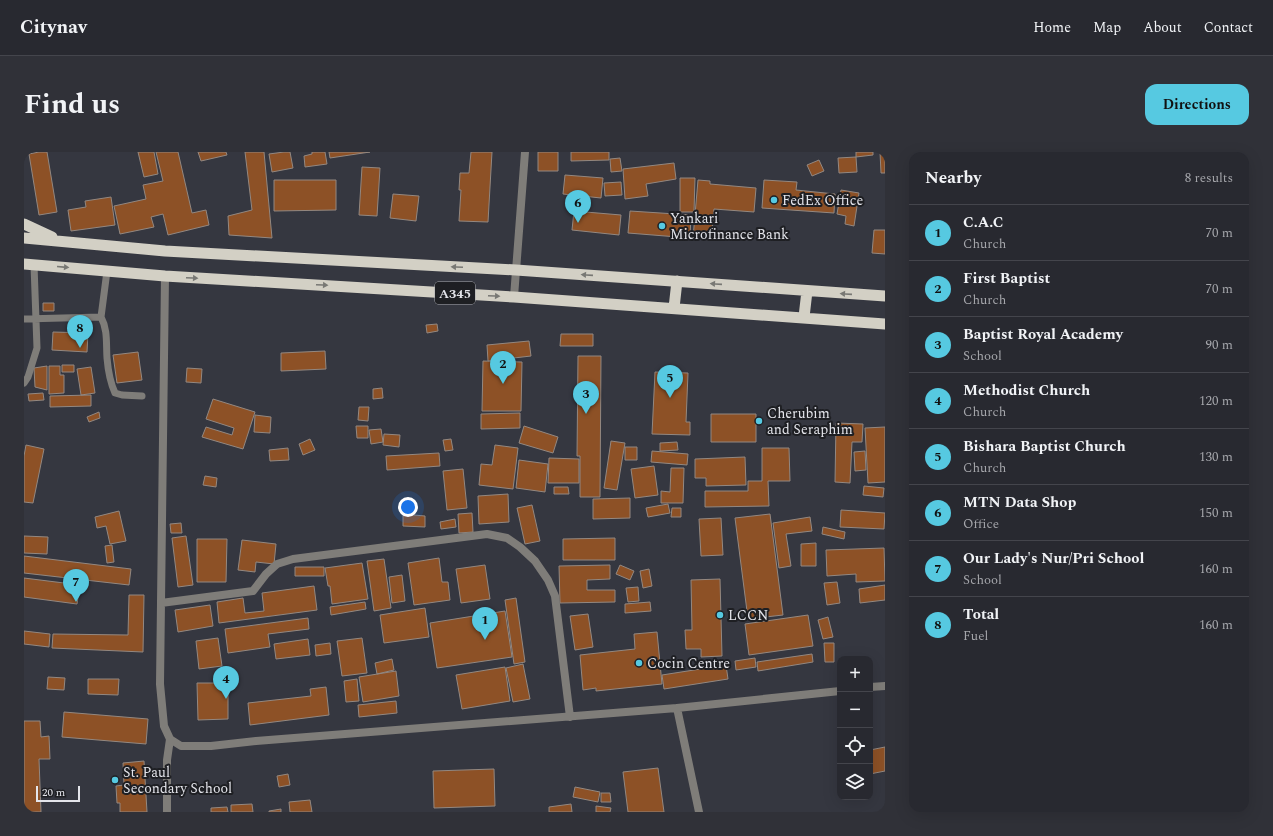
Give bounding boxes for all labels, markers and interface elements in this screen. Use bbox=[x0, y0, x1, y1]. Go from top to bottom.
text: Citynav bbox=[20, 13, 87, 42]
text: Home bbox=[1033, 17, 1071, 38]
text: Map bbox=[1093, 17, 1121, 38]
text: About bbox=[1143, 17, 1182, 38]
text: Contact bbox=[1204, 17, 1253, 38]
text: Find us bbox=[24, 83, 120, 126]
button: Directions bbox=[1145, 84, 1249, 125]
text: Nearby bbox=[925, 165, 981, 191]
text: 8 results bbox=[1185, 168, 1233, 188]
pin: 6 bbox=[565, 190, 591, 223]
place label: FedEx Office bbox=[782, 190, 863, 211]
marker: FedEx Office bbox=[769, 195, 779, 205]
place label: Yankari Microfinance Bank bbox=[670, 208, 789, 245]
text: C.A.C bbox=[963, 211, 1004, 234]
marker: Yankari Microfinance Bank bbox=[657, 221, 667, 231]
text: 1 bbox=[934, 223, 942, 243]
text: 70 m bbox=[1206, 223, 1233, 243]
text: Church bbox=[963, 234, 1006, 254]
one-way arrow bbox=[57, 264, 69, 271]
one-way arrow bbox=[450, 264, 463, 270]
text: First Baptist bbox=[963, 267, 1050, 290]
one-way arrow bbox=[581, 271, 593, 278]
one-way arrow bbox=[186, 274, 198, 281]
text: 2 bbox=[934, 279, 942, 299]
text: 70 m bbox=[1206, 279, 1233, 299]
one-way arrow bbox=[710, 281, 722, 288]
one-way arrow bbox=[316, 282, 328, 289]
road number: A345 bbox=[435, 282, 475, 304]
one-way arrow bbox=[840, 290, 852, 297]
text: Church bbox=[963, 290, 1006, 310]
one-way arrow bbox=[488, 292, 500, 299]
pin: 8 bbox=[67, 315, 93, 348]
text: Baptist Royal Academy bbox=[963, 323, 1123, 346]
text: 3 bbox=[934, 335, 942, 355]
text: 90 m bbox=[1206, 335, 1233, 355]
text: School bbox=[963, 346, 1002, 366]
pin: 2 bbox=[490, 351, 516, 384]
pin: 5 bbox=[657, 365, 683, 398]
text: Methodist Church bbox=[963, 379, 1090, 402]
pin: 3 bbox=[573, 381, 599, 414]
text: 4 bbox=[934, 391, 942, 411]
text: 120 m bbox=[1199, 391, 1233, 411]
text: Church bbox=[963, 402, 1006, 422]
place label: Cherubim and Seraphim bbox=[767, 403, 853, 440]
marker: Cherubim and Seraphim bbox=[754, 416, 764, 426]
text: Bishara Baptist Church bbox=[963, 435, 1126, 458]
text: 5 bbox=[934, 447, 942, 467]
text: 130 m bbox=[1199, 447, 1233, 467]
text: Church bbox=[963, 458, 1006, 478]
text: MTN Data Shop bbox=[963, 491, 1076, 514]
your location bbox=[398, 497, 418, 517]
text: 6 bbox=[934, 503, 942, 523]
text: 150 m bbox=[1199, 503, 1233, 523]
text: Office bbox=[963, 514, 999, 534]
text: Our Lady's Nur/Pri School bbox=[963, 547, 1144, 570]
text: 7 bbox=[934, 559, 942, 579]
text: 160 m bbox=[1199, 559, 1233, 579]
pin: 7 bbox=[63, 569, 89, 602]
text: School bbox=[963, 570, 1002, 590]
text: Total bbox=[963, 603, 999, 626]
place label: LCCN bbox=[728, 605, 768, 626]
pin: 1 bbox=[472, 607, 498, 640]
marker: LCCN bbox=[715, 610, 725, 620]
text: 8 bbox=[934, 615, 942, 635]
text: 160 m bbox=[1199, 615, 1233, 635]
text: Fuel bbox=[963, 626, 988, 646]
place label: Cocin Centre bbox=[647, 653, 730, 674]
map controls bbox=[837, 656, 873, 800]
button: + bbox=[837, 656, 873, 692]
marker: Cocin Centre bbox=[634, 658, 644, 668]
pin: 4 bbox=[213, 666, 239, 699]
button: − bbox=[837, 692, 873, 728]
button: locate bbox=[837, 728, 873, 764]
place label: St. Paul Secondary School bbox=[123, 762, 232, 799]
button: layers bbox=[837, 764, 873, 800]
marker: St. Paul Secondary School bbox=[110, 775, 120, 785]
scale bar bbox=[36, 784, 80, 803]
text: 20 m bbox=[42, 784, 65, 801]

